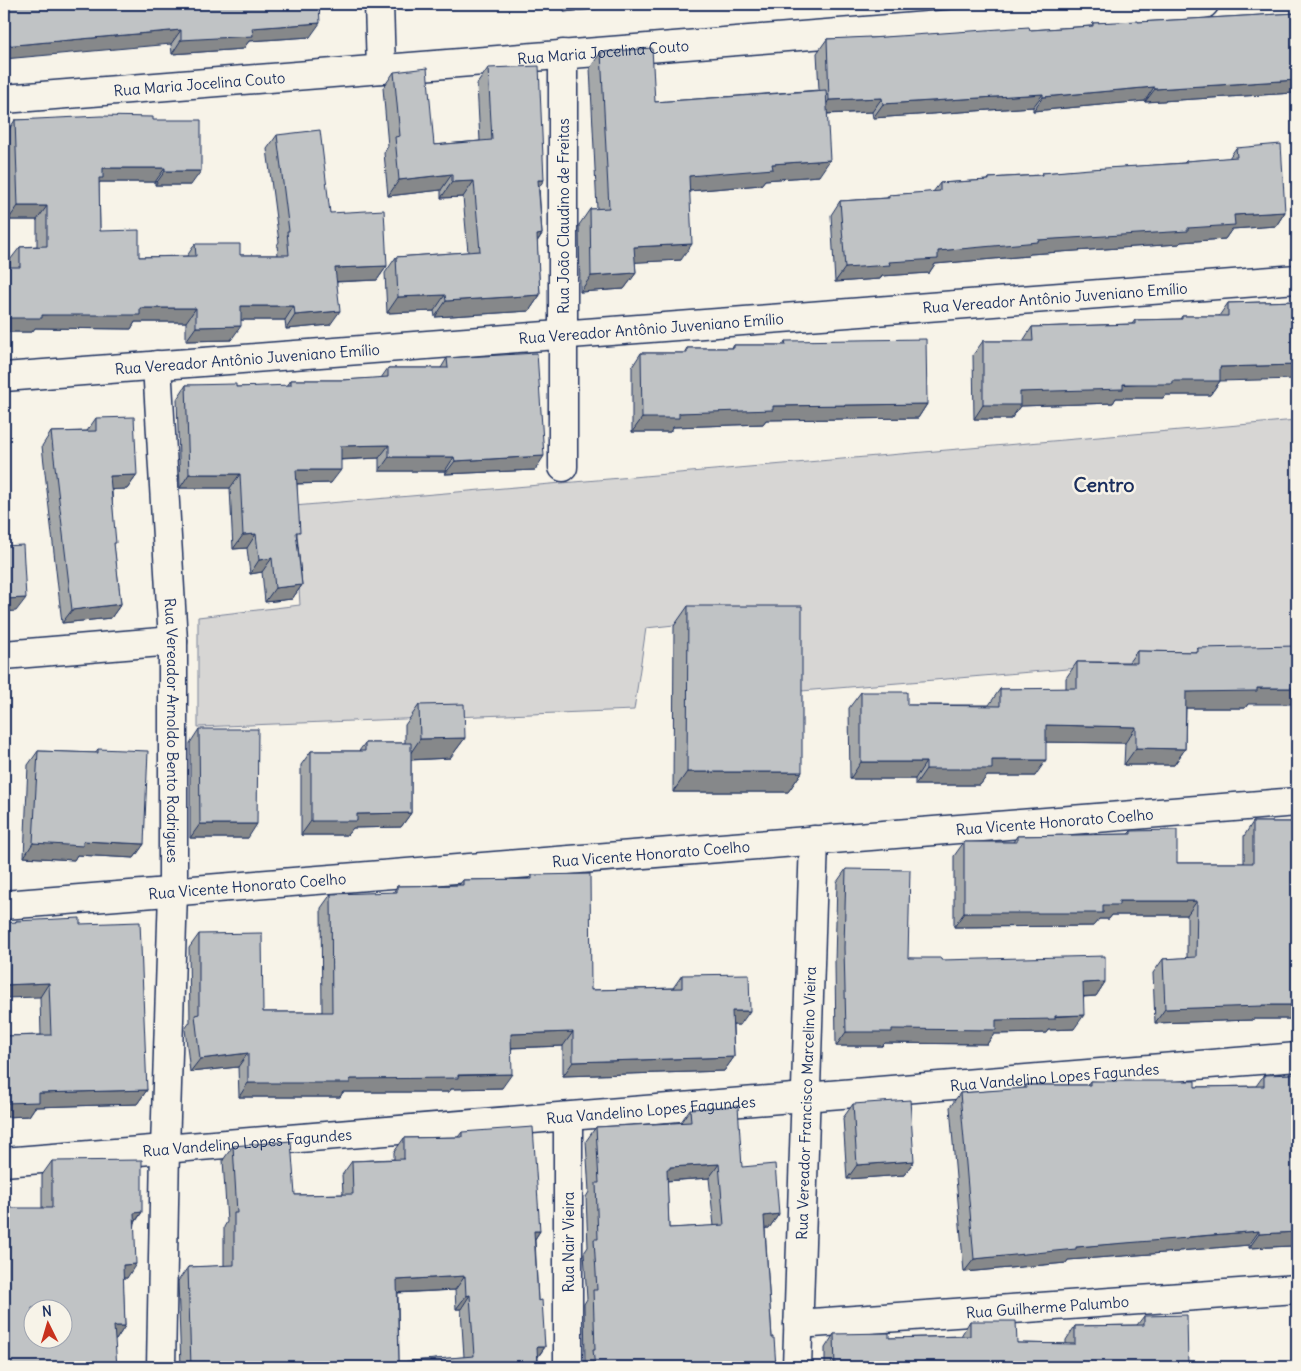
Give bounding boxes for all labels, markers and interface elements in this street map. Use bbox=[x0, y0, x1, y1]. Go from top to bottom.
street label: Rua Maria Jocelina Couto bbox=[517, 35, 690, 68]
street label: Rua Maria Jocelina Couto bbox=[113, 67, 286, 100]
street label: Rua João Claudino de Freitas bbox=[554, 118, 573, 314]
street label: Rua Vereador Antônio Juveniano Emílio bbox=[922, 278, 1188, 317]
street label: Rua Vereador Antônio Juveniano Emílio bbox=[518, 308, 784, 347]
street label: Rua Vereador Antônio Juveniano Emílio bbox=[114, 339, 381, 378]
district label: Centro bbox=[1074, 472, 1134, 497]
street label: Rua Vereador Arnoldo Bento Rodrigues bbox=[161, 597, 183, 863]
street label: Rua Vicente Honorato Coelho bbox=[955, 804, 1154, 839]
street label: Rua Vicente Honorato Coelho bbox=[551, 836, 751, 871]
street label: Rua Vicente Honorato Coelho bbox=[148, 868, 347, 903]
street label: Rua Vereador Francisco Marcelino Vieira bbox=[792, 966, 819, 1240]
street label: Rua Vandelino Lopes Fagundes bbox=[949, 1059, 1160, 1095]
street label: Rua Vandelino Lopes Fagundes bbox=[545, 1091, 756, 1127]
street label: Rua Vandelino Lopes Fagundes bbox=[142, 1124, 353, 1160]
street label: Rua Nair Vieira bbox=[559, 1191, 578, 1292]
street label: Rua Guilherme Palumbo bbox=[965, 1291, 1130, 1322]
north arrow bbox=[22, 1298, 72, 1348]
text: N bbox=[41, 1302, 52, 1320]

